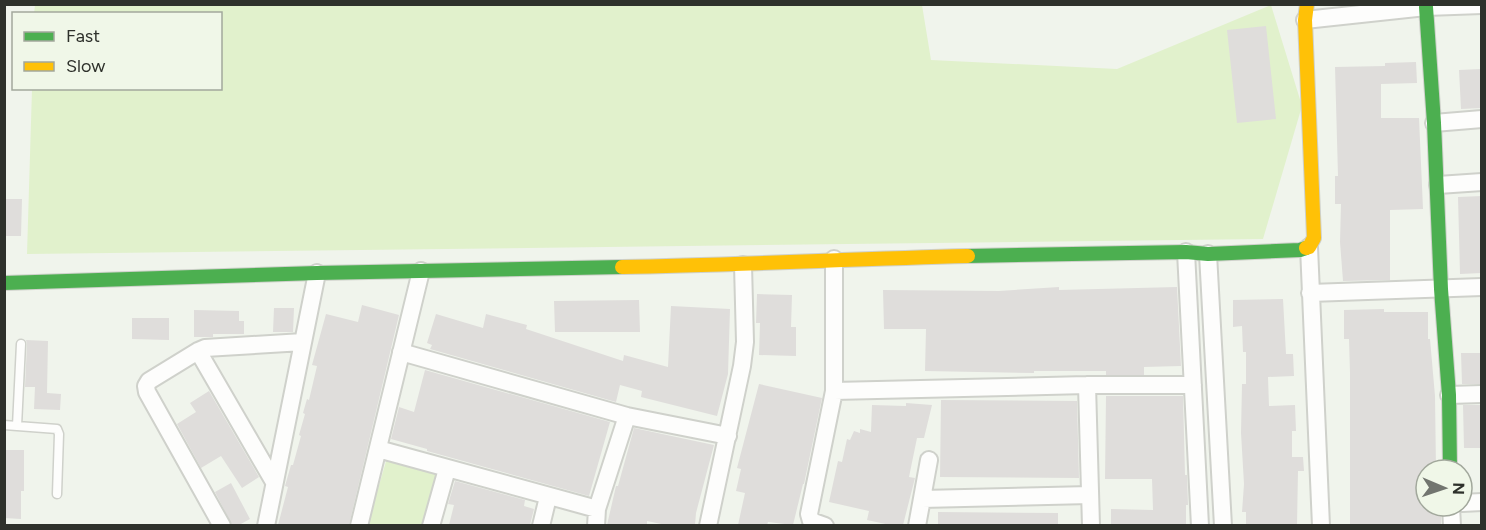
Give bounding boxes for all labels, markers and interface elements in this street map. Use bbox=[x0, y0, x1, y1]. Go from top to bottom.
legend bbox=[12, 12, 222, 90]
text: Fast bbox=[66, 25, 100, 47]
text: Slow bbox=[66, 55, 105, 77]
north arrow bbox=[1414, 458, 1474, 518]
text: N bbox=[1449, 482, 1468, 495]

